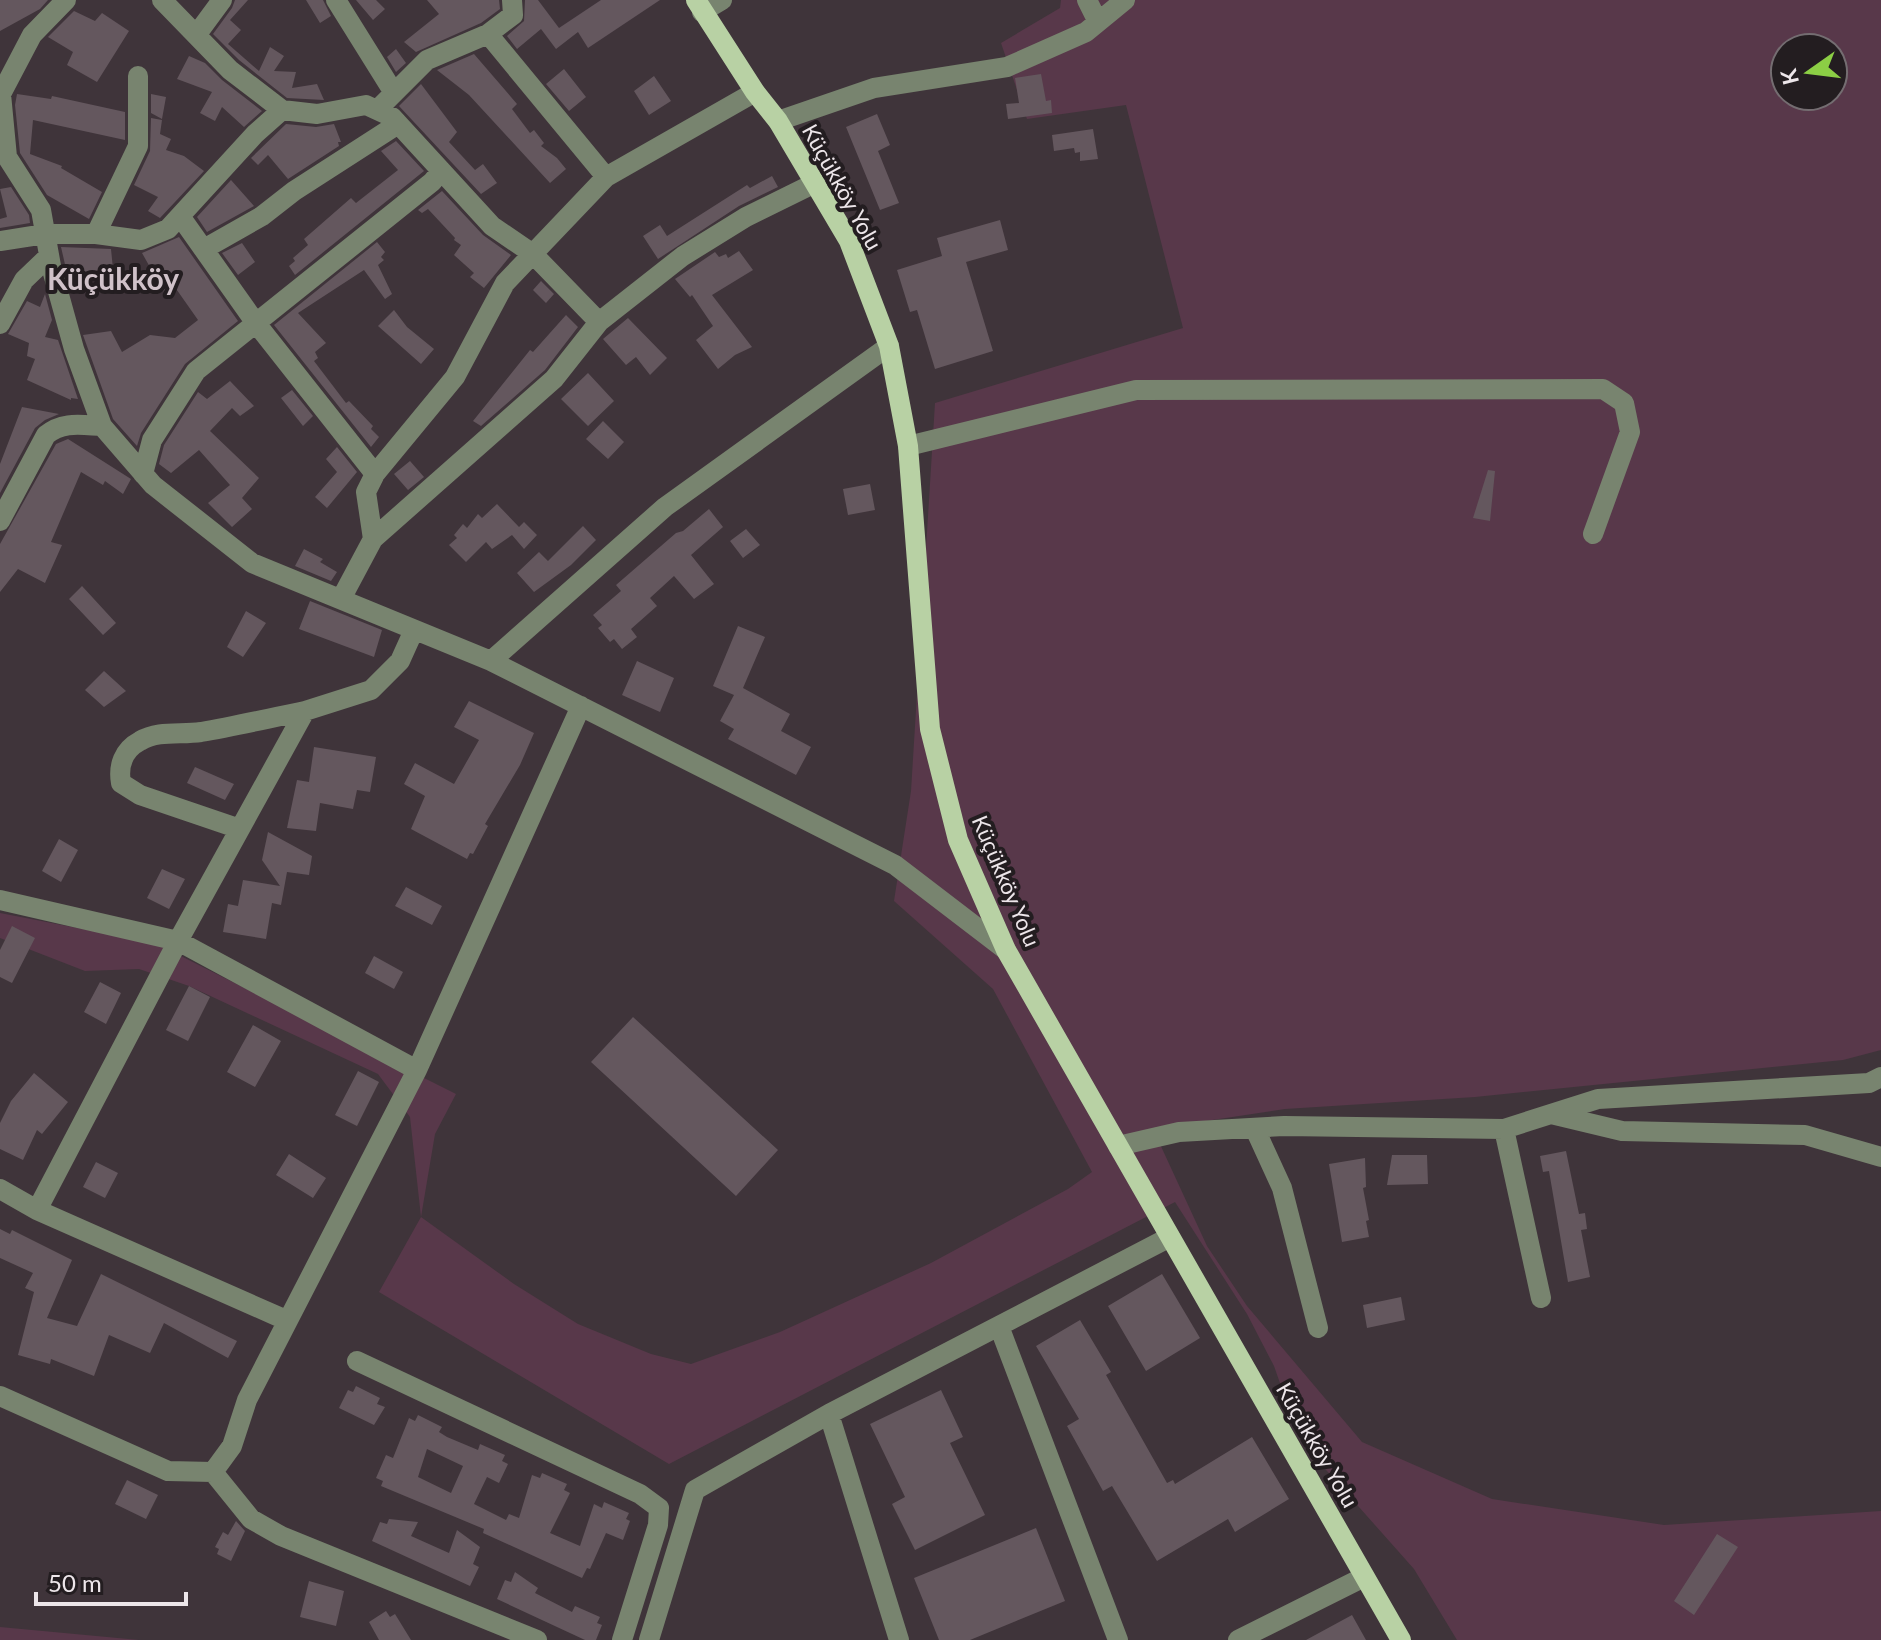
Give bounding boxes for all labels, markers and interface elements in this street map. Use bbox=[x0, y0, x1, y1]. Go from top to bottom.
north arrow bbox=[1769, 32, 1849, 112]
text: K bbox=[1774, 65, 1804, 88]
street label: Küçükköy Yolu bbox=[797, 119, 888, 254]
district label: Küçükköy bbox=[47, 260, 179, 296]
street label: Küçükköy Yolu bbox=[967, 811, 1046, 950]
street label: Küçükköy Yolu bbox=[1271, 1377, 1364, 1512]
scale bar bbox=[36, 1556, 186, 1606]
text: 50 m bbox=[48, 1568, 102, 1597]

